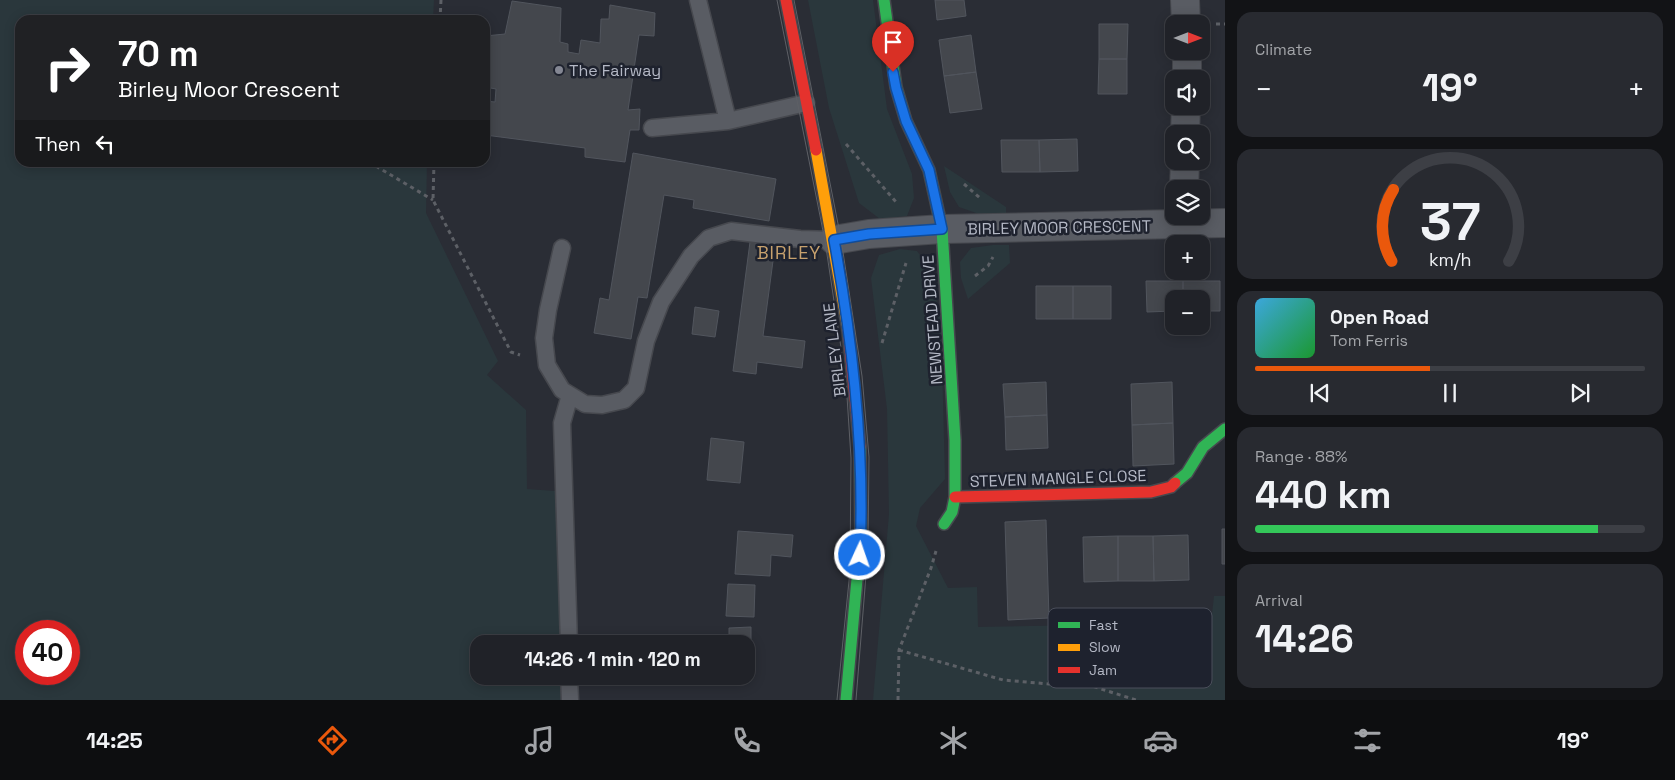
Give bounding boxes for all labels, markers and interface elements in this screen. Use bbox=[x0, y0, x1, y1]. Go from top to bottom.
north arrow bbox=[1165, 15, 1210, 60]
map controls bbox=[1165, 15, 1210, 335]
pin bbox=[872, 21, 914, 72]
icon: arrive bbox=[879, 28, 907, 56]
text: 70 m bbox=[118, 32, 199, 76]
icon: right bbox=[35, 35, 100, 100]
text: Climate bbox=[1255, 39, 1312, 60]
place label: The Fairway bbox=[569, 60, 661, 81]
marker: The Fairway bbox=[553, 64, 565, 76]
text: 19° bbox=[1422, 64, 1478, 112]
button: sound bbox=[1165, 70, 1210, 115]
text: − bbox=[1255, 71, 1272, 107]
text: + bbox=[1628, 71, 1645, 107]
text: Birley Moor Crescent bbox=[118, 75, 340, 103]
button: search bbox=[1165, 125, 1210, 170]
icon: left bbox=[91, 130, 119, 158]
text: Then bbox=[35, 132, 81, 157]
button: layers bbox=[1165, 180, 1210, 225]
text: 37 bbox=[1420, 189, 1480, 255]
street label: BIRLEY MOOR CRESCENT bbox=[967, 215, 1151, 240]
button: + bbox=[1165, 235, 1210, 280]
district label: BIRLEY bbox=[757, 241, 821, 264]
text: km/h bbox=[1429, 248, 1471, 271]
street label: NEWSTEAD DRIVE bbox=[918, 255, 947, 385]
button: − bbox=[1165, 290, 1210, 335]
street label: BIRLEY LANE bbox=[818, 302, 851, 398]
text: Open Road bbox=[1330, 305, 1429, 330]
text: Tom Ferris bbox=[1330, 330, 1408, 351]
icon: previous bbox=[1306, 379, 1334, 407]
icon: pause bbox=[1436, 379, 1464, 407]
icon: next bbox=[1566, 379, 1594, 407]
text: Range · 88% bbox=[1255, 446, 1347, 467]
street label: STEVEN MANGLE CLOSE bbox=[969, 465, 1147, 492]
text: 440 km bbox=[1255, 471, 1392, 519]
position arrow bbox=[833, 528, 885, 580]
text: Arrival bbox=[1255, 590, 1303, 611]
legend bbox=[1048, 608, 1212, 688]
text: 14:26 bbox=[1255, 615, 1354, 663]
text: Fast bbox=[1089, 616, 1118, 634]
speed limit sign: 40 bbox=[15, 620, 80, 685]
text: Slow bbox=[1089, 638, 1121, 656]
text: 14:26 · 1 min · 120 m bbox=[524, 647, 701, 672]
text: Jam bbox=[1089, 661, 1117, 679]
icon: directions bbox=[315, 723, 350, 758]
icon: music bbox=[522, 723, 557, 758]
icon: phone bbox=[729, 723, 764, 758]
icon: climate bbox=[936, 723, 971, 758]
icon: car bbox=[1143, 723, 1178, 758]
icon: filters bbox=[1350, 723, 1385, 758]
text: 14:25 bbox=[86, 726, 143, 754]
text: 19° bbox=[1557, 726, 1589, 754]

